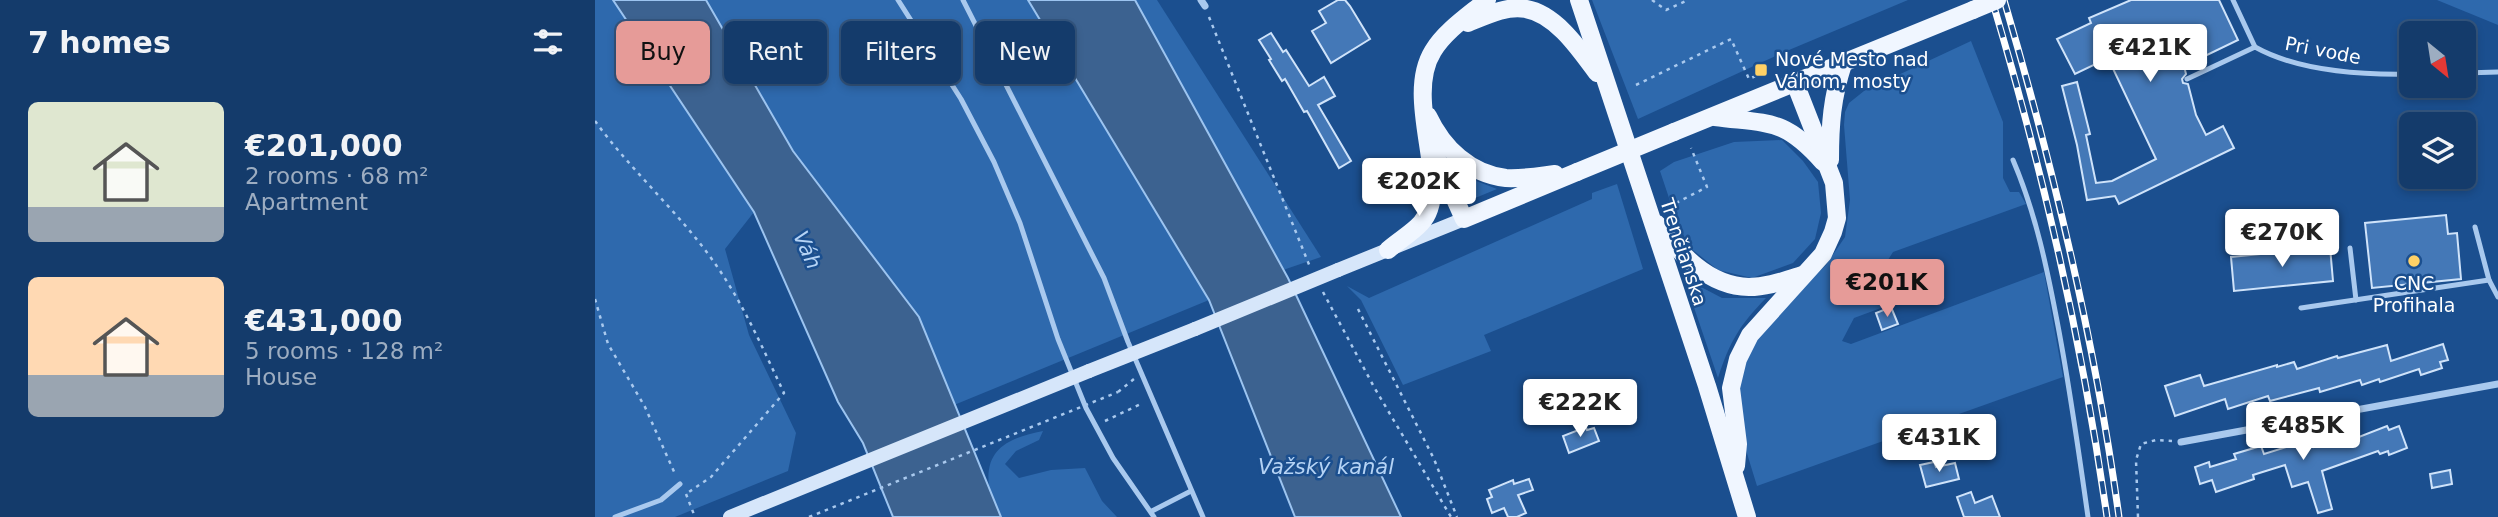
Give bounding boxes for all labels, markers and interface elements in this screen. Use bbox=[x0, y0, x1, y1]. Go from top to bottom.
chip: Buy bbox=[616, 21, 710, 84]
chip: Rent bbox=[724, 21, 827, 84]
chip: Filters bbox=[841, 21, 961, 84]
chip: New bbox=[975, 21, 1075, 84]
north arrow bbox=[2399, 21, 2476, 98]
map controls bbox=[2399, 21, 2476, 189]
icon: filters bbox=[529, 23, 567, 61]
pin: €421K bbox=[2101, 24, 2199, 84]
text: 7 homes bbox=[28, 25, 171, 60]
street label: Pri vode bbox=[2283, 32, 2363, 68]
text: €421K bbox=[2109, 34, 2191, 60]
place label: Nové Mesto nad Váhom, mosty bbox=[1775, 48, 1929, 92]
marker: Nové Mesto nad Váhom, mosty bbox=[1753, 62, 1769, 78]
button: layers bbox=[2399, 112, 2476, 189]
text: €201,000 bbox=[245, 128, 403, 163]
icon: home bbox=[84, 130, 168, 214]
pin: €202K bbox=[1370, 158, 1468, 218]
text: 2 rooms · 68 m² bbox=[245, 163, 429, 189]
text: €202K bbox=[1378, 168, 1460, 194]
text: Apartment bbox=[245, 189, 368, 215]
street label: Trenčianska bbox=[1656, 195, 1712, 308]
pin: €270K bbox=[2233, 210, 2331, 269]
text: €270K bbox=[2241, 219, 2323, 245]
water label: Váh bbox=[788, 227, 826, 273]
marker: CNC Profihala bbox=[2406, 253, 2422, 269]
pin: €201K bbox=[1838, 260, 1936, 319]
text: €201K bbox=[1846, 269, 1928, 295]
place label: CNC Profihala bbox=[2373, 272, 2455, 316]
text: €431,000 bbox=[245, 303, 403, 338]
icon: home bbox=[84, 305, 168, 389]
text: 5 rooms · 128 m² bbox=[245, 338, 443, 364]
text: House bbox=[245, 364, 317, 390]
pin: €222K bbox=[1531, 380, 1629, 439]
text: €222K bbox=[1539, 389, 1621, 415]
pin: €485K bbox=[2254, 402, 2352, 462]
text: €485K bbox=[2262, 412, 2344, 438]
pin: €431K bbox=[1890, 414, 1988, 474]
text: €431K bbox=[1898, 424, 1980, 450]
water label: Važský kanál bbox=[1258, 455, 1394, 479]

